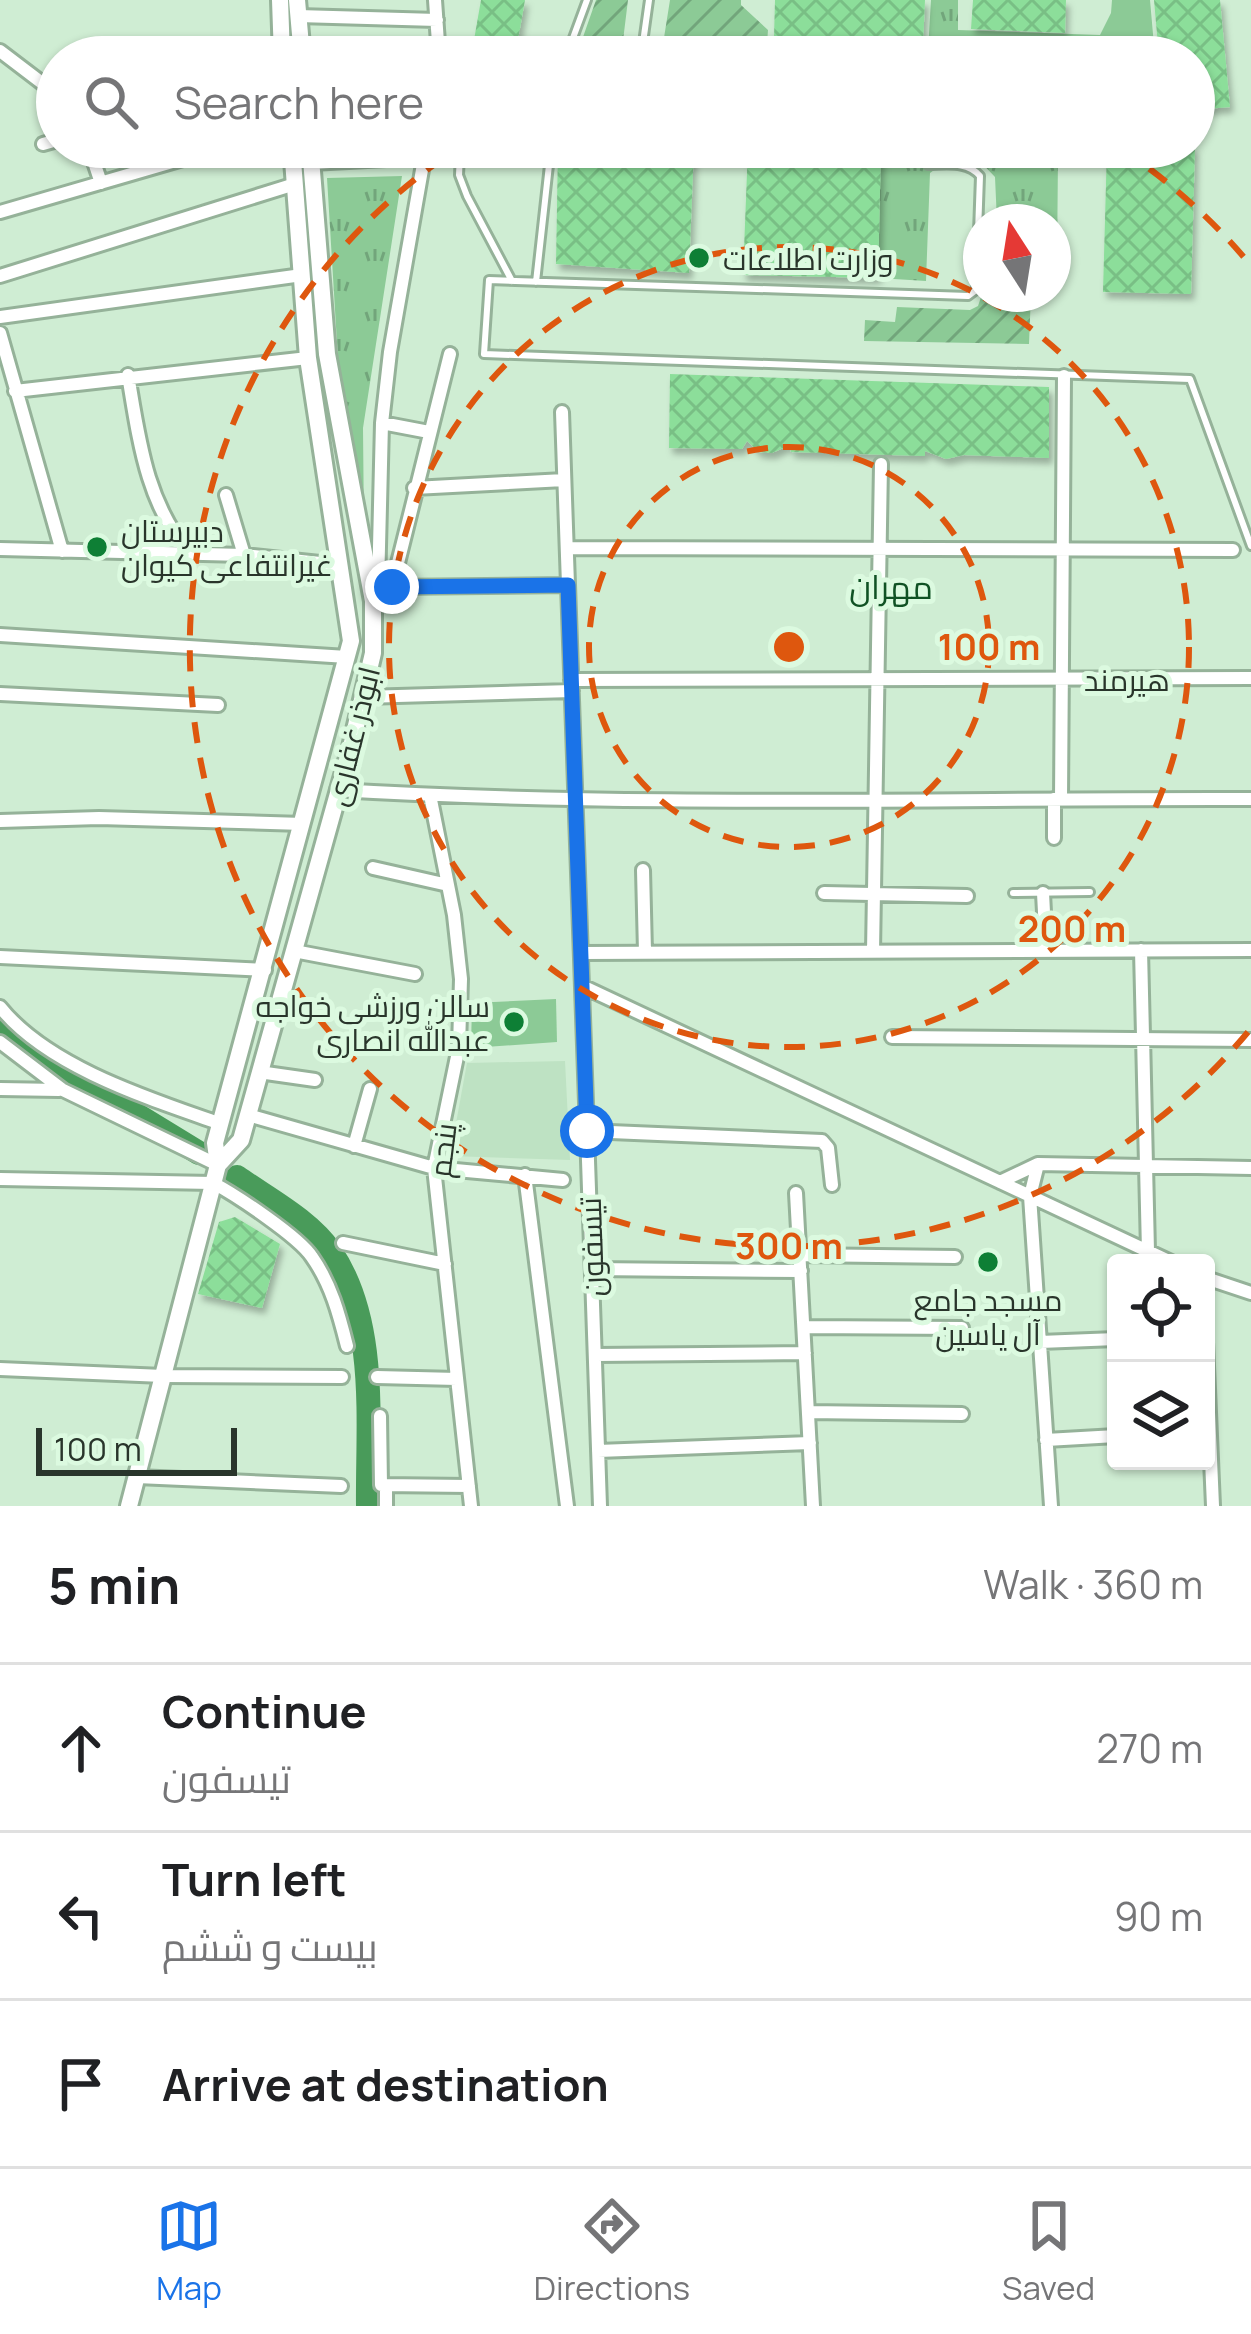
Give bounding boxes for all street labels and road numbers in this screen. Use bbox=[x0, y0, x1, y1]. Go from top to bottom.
street label: هیرمند bbox=[1084, 659, 1170, 700]
street label: ابوذر غفاری bbox=[315, 662, 389, 810]
street label: پنجم bbox=[418, 1120, 467, 1180]
street label: تیسفون bbox=[569, 1197, 613, 1297]

